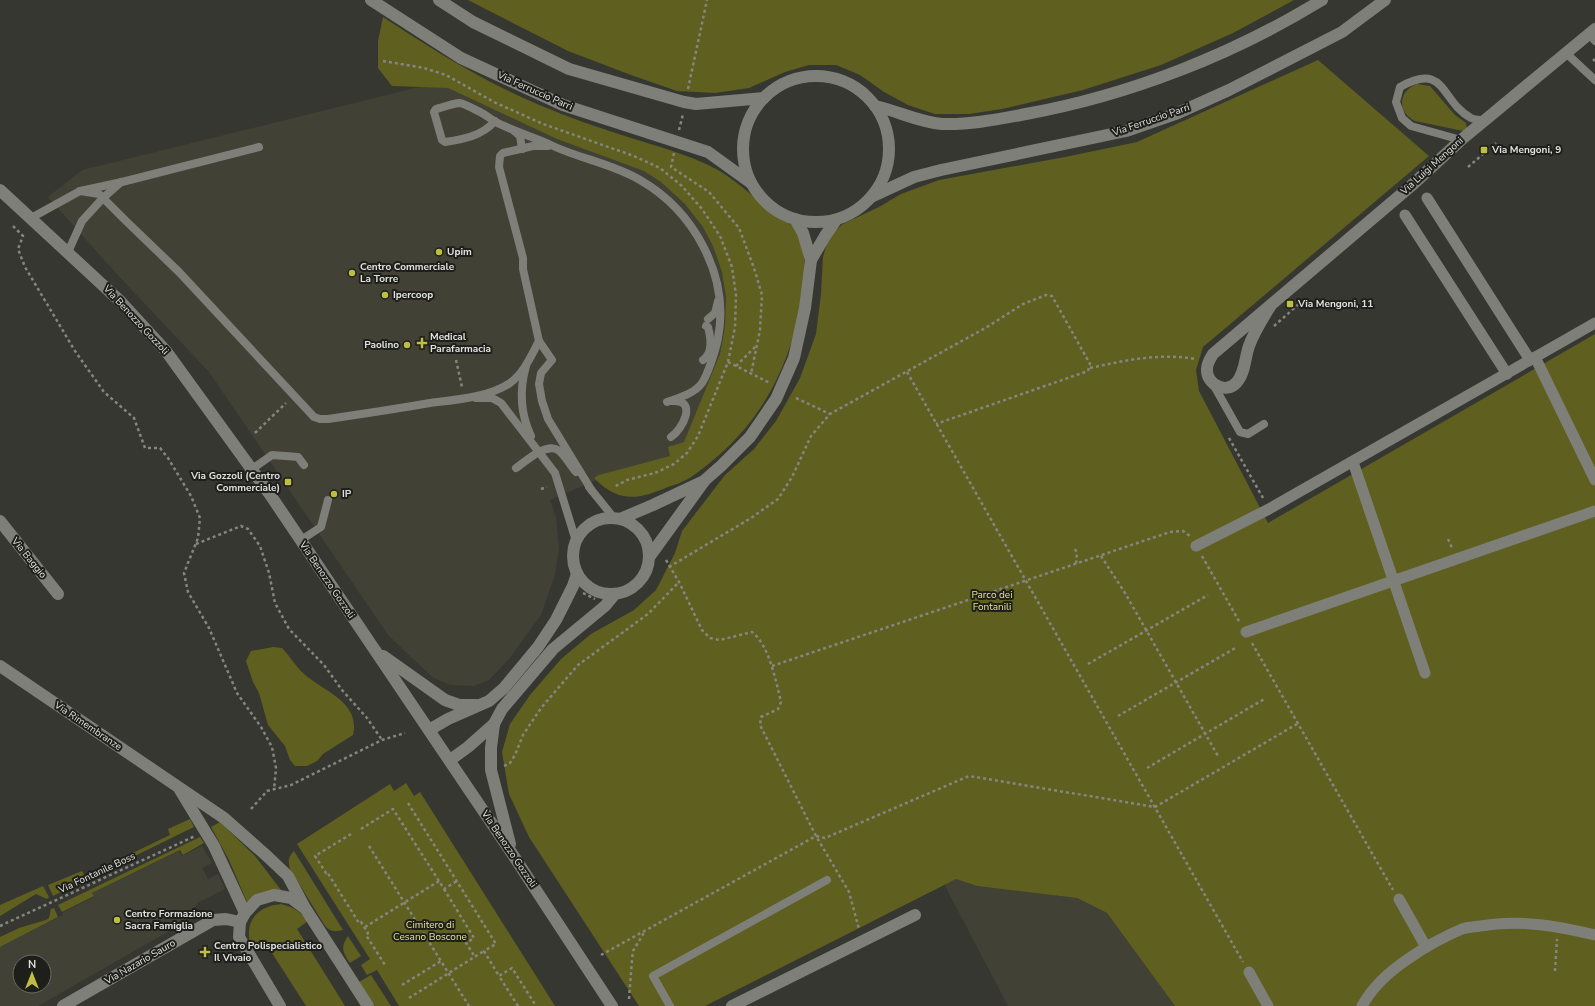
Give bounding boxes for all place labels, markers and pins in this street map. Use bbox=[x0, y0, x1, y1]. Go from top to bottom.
place label: Via Mengoni, 9 bbox=[1491, 143, 1561, 157]
marker: Via Mengoni, 9 bbox=[1479, 145, 1489, 155]
place label: Upim bbox=[447, 245, 472, 259]
marker: Upim bbox=[434, 247, 444, 257]
place label: Centro Commerciale La Torre bbox=[360, 260, 455, 286]
marker: Centro Commerciale La Torre bbox=[347, 268, 357, 278]
place label: Ipercoop bbox=[393, 288, 433, 302]
marker: Ipercoop bbox=[380, 290, 390, 300]
place label: Via Mengoni, 11 bbox=[1297, 297, 1373, 311]
marker: Via Mengoni, 11 bbox=[1285, 299, 1295, 309]
place label: Medical Parafarmacia bbox=[430, 330, 491, 356]
place label: Paolino bbox=[364, 338, 399, 352]
marker: Medical Parafarmacia bbox=[417, 338, 427, 348]
marker: Paolino bbox=[402, 340, 412, 350]
place label: Via Gozzoli (Centro Commerciale) bbox=[190, 469, 280, 495]
marker: Via Gozzoli (Centro Commerciale) bbox=[283, 477, 293, 487]
place label: IP bbox=[342, 487, 352, 501]
marker: IP bbox=[329, 489, 339, 499]
place label: Centro Formazione Sacra Famiglia bbox=[125, 907, 213, 933]
marker: Centro Formazione Sacra Famiglia bbox=[112, 915, 122, 925]
place label: Centro Polispecialistico Il Vivaio bbox=[214, 939, 322, 965]
marker: Centro Polispecialistico Il Vivaio bbox=[199, 946, 211, 958]

